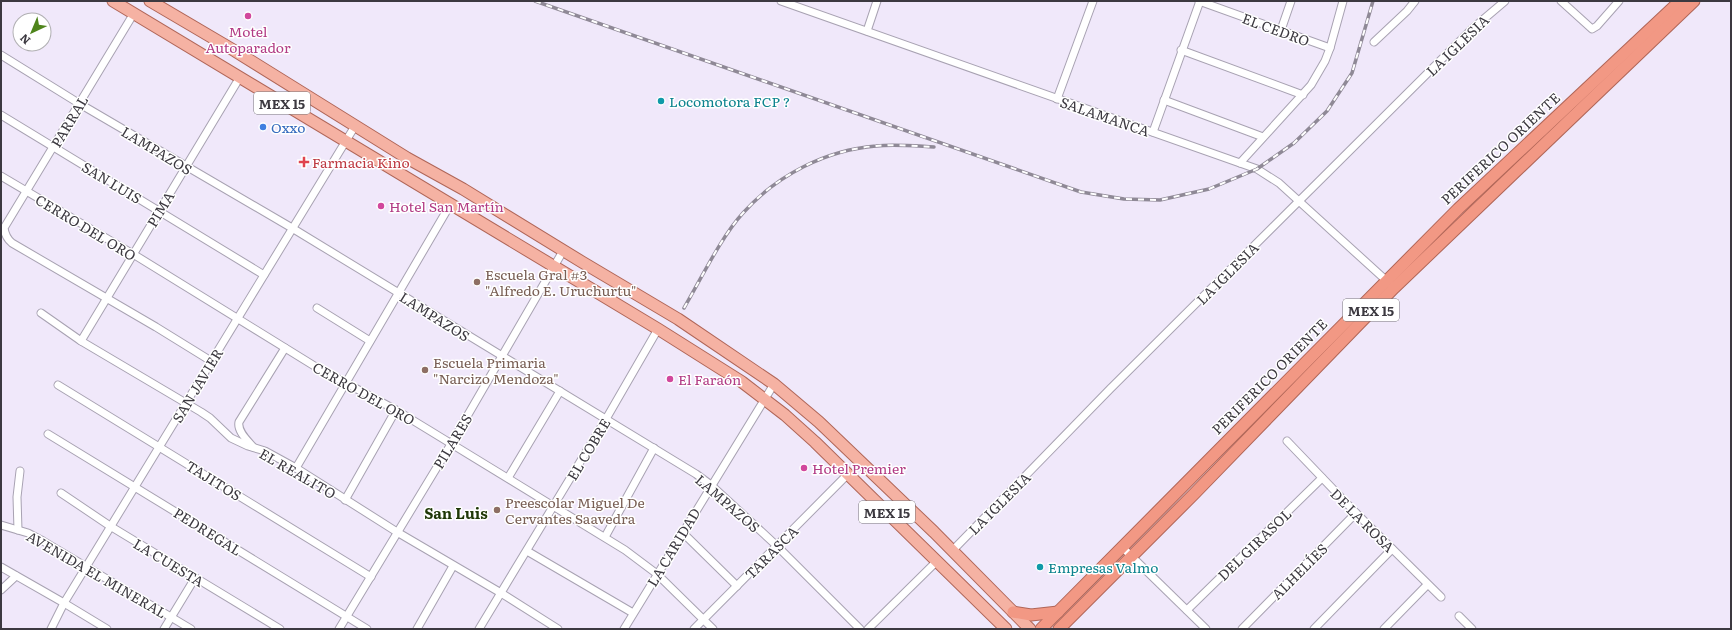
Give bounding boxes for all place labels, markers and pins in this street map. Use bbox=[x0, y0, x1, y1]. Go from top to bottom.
marker: Motel Autoparador bbox=[243, 11, 253, 21]
place label: Motel Autoparador bbox=[205, 21, 291, 57]
place label: Locomotora FCP ? bbox=[669, 91, 790, 111]
marker: Locomotora FCP ? bbox=[656, 96, 666, 106]
place label: Oxxo bbox=[271, 117, 306, 137]
marker: Oxxo bbox=[258, 122, 268, 132]
place label: Farmacia Kino bbox=[312, 152, 410, 172]
marker: Farmacia Kino bbox=[299, 157, 309, 167]
place label: Hotel San Martín bbox=[389, 196, 504, 216]
marker: Hotel San Martín bbox=[376, 201, 386, 211]
place label: Escuela Gral #3 "Alfredo E. Uruchurtu" bbox=[485, 264, 636, 300]
marker: Escuela Gral #3 "Alfredo E. Uruchurtu" bbox=[472, 277, 482, 287]
place label: Escuela Primaria "Narcizo Mendoza" bbox=[433, 352, 559, 388]
marker: Escuela Primaria "Narcizo Mendoza" bbox=[420, 365, 430, 375]
place label: El Faraón bbox=[678, 369, 741, 389]
marker: El Faraón bbox=[665, 374, 675, 384]
place label: Hotel Premier bbox=[812, 458, 906, 478]
marker: Hotel Premier bbox=[799, 463, 809, 473]
place label: Preescolar Miguel De Cervantes Saavedra bbox=[505, 492, 645, 528]
marker: Preescolar Miguel De Cervantes Saavedra bbox=[492, 505, 502, 515]
place label: Empresas Valmo bbox=[1048, 557, 1159, 577]
marker: Empresas Valmo bbox=[1035, 562, 1045, 572]

